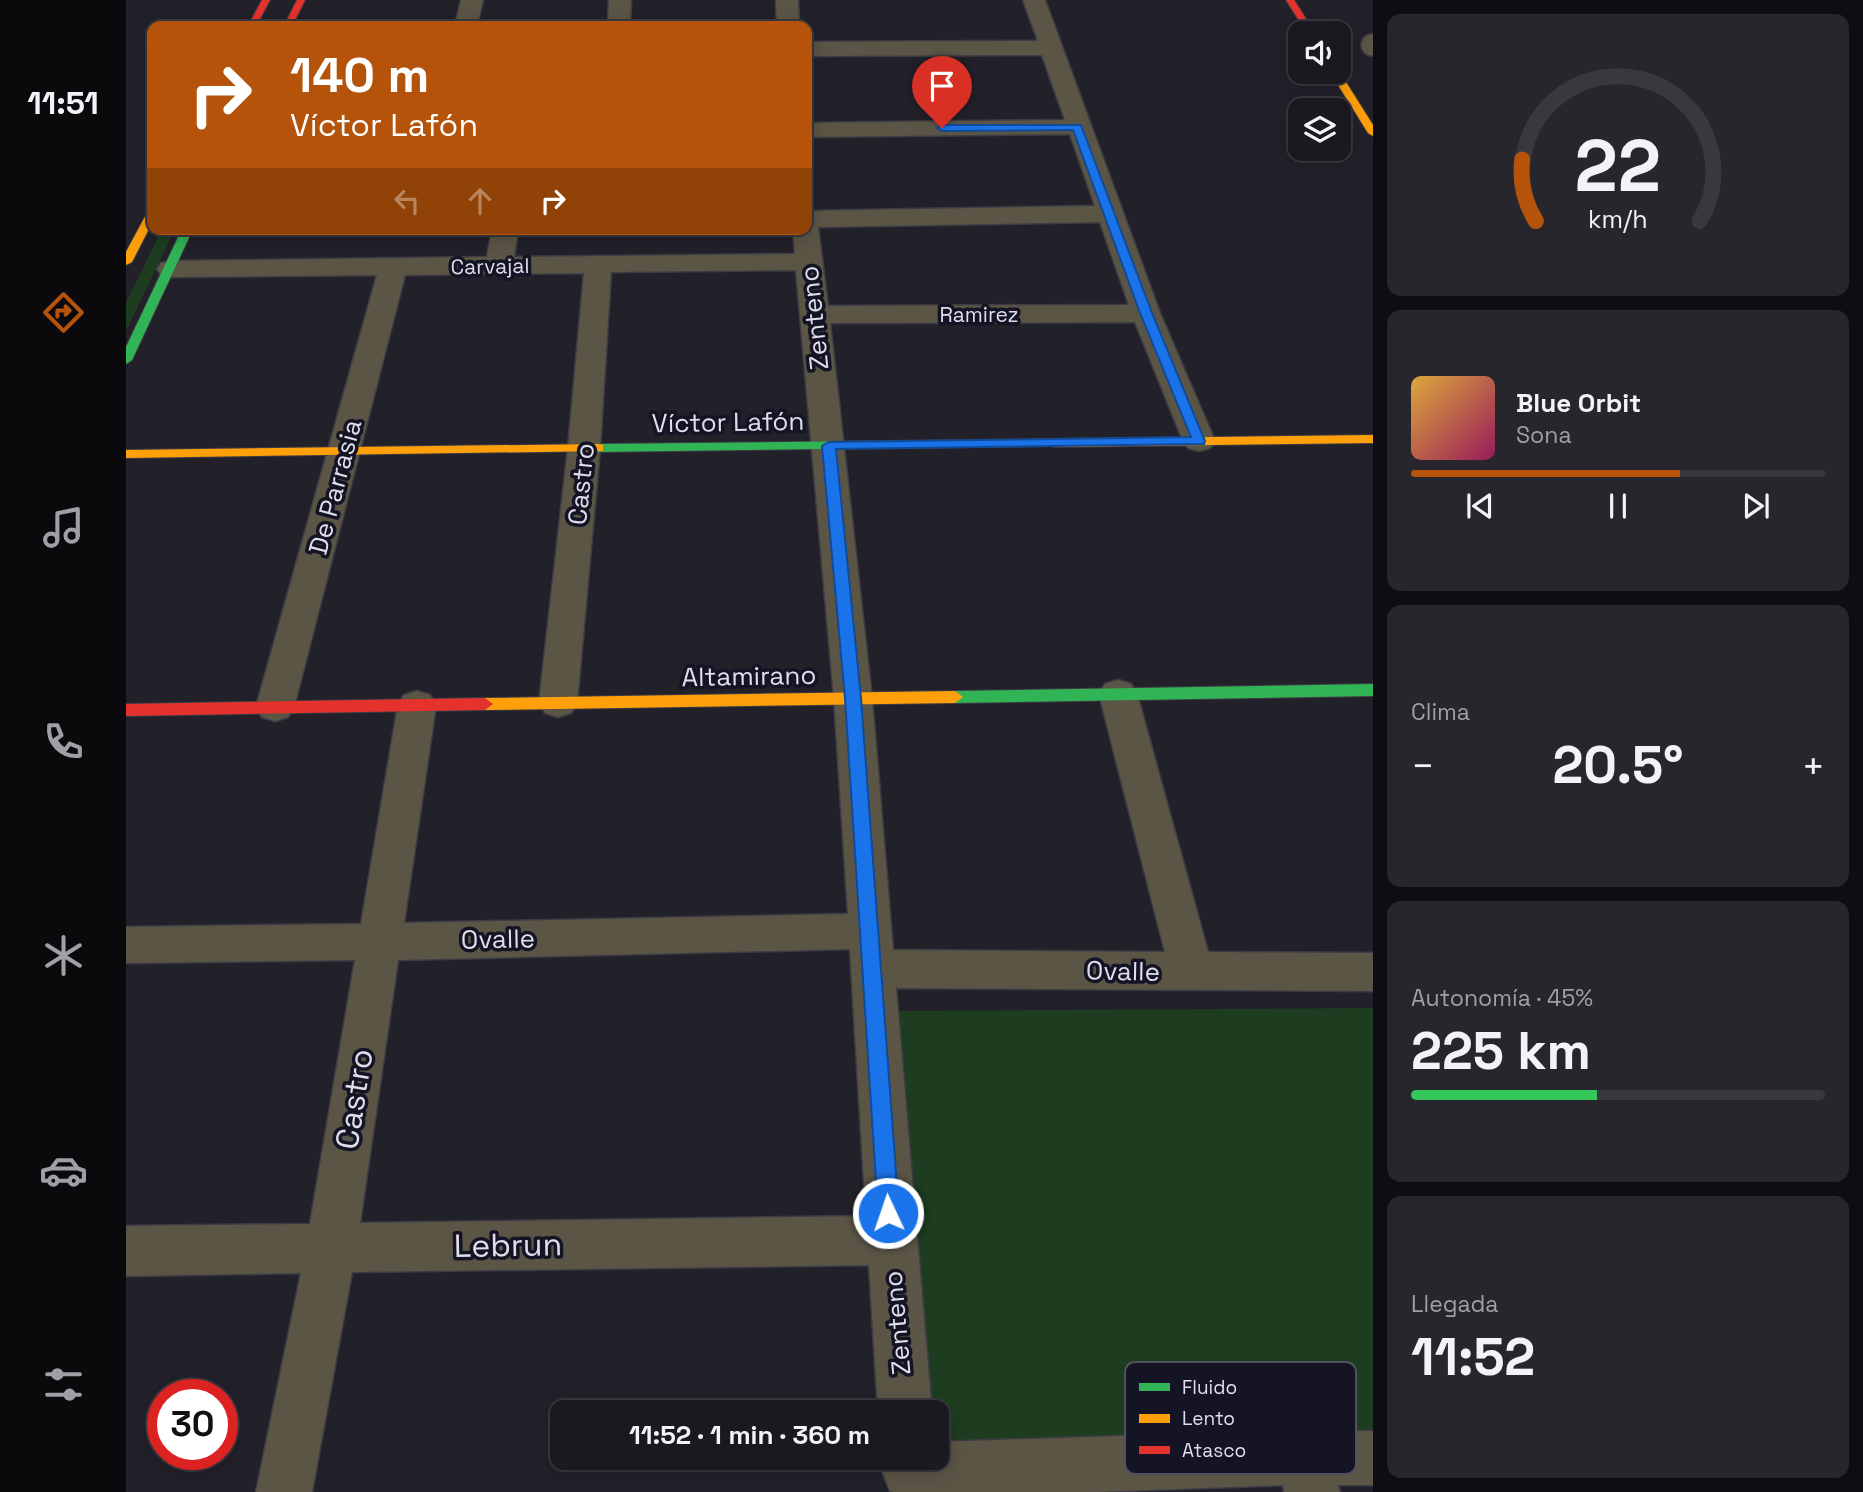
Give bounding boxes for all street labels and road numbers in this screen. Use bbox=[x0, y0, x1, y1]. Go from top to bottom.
street label: Carvajal bbox=[450, 252, 530, 280]
street label: Zenteno bbox=[792, 264, 836, 372]
street label: Ramirez bbox=[939, 301, 1019, 328]
street label: Víctor Lafón bbox=[651, 404, 805, 440]
street label: De Parrasia bbox=[301, 416, 369, 558]
street label: Castro bbox=[560, 441, 602, 527]
street label: Altamirano bbox=[681, 658, 817, 694]
street label: Ovalle bbox=[461, 921, 535, 957]
street label: Ovalle bbox=[1086, 953, 1160, 989]
street label: Castro bbox=[326, 1046, 382, 1152]
street label: Lebrun bbox=[454, 1224, 562, 1266]
street label: Zenteno bbox=[876, 1269, 918, 1377]

